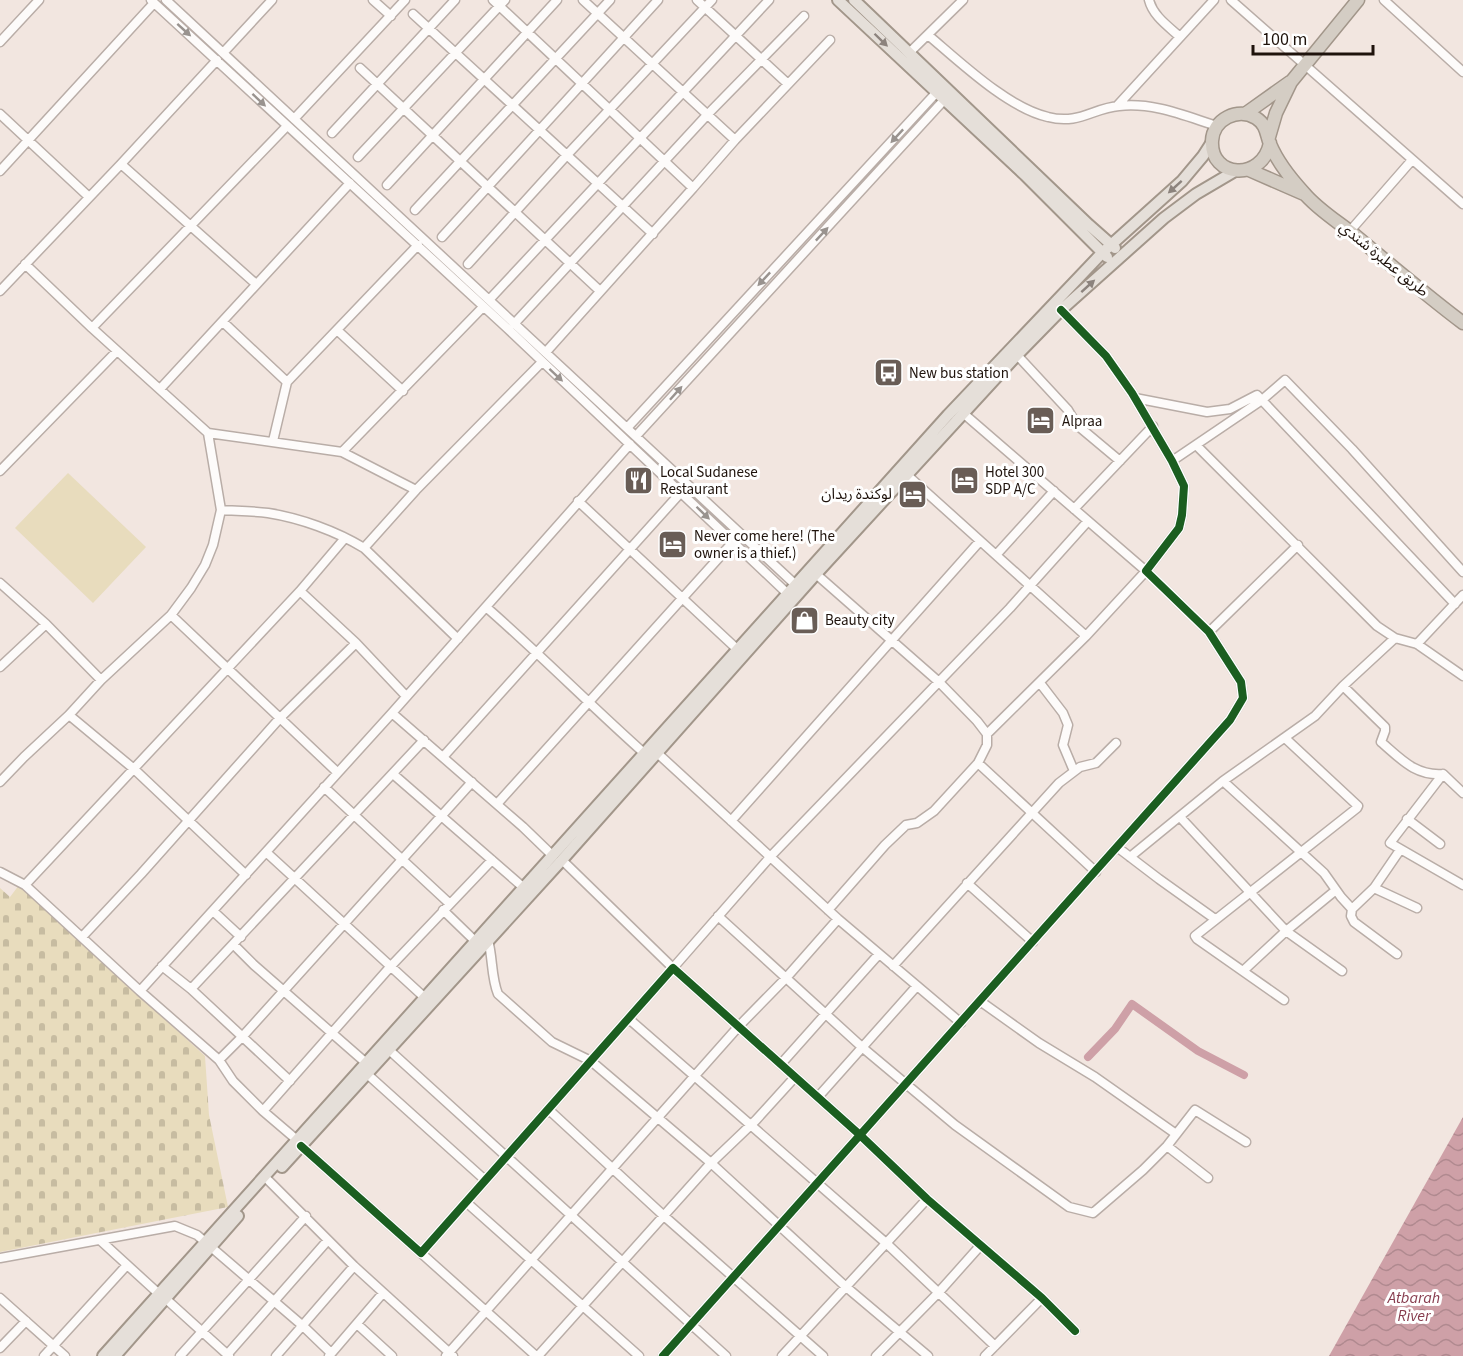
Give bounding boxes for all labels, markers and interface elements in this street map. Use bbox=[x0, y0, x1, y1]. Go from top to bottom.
scale bar bbox=[1253, 18, 1373, 56]
one-way arrow bbox=[176, 23, 191, 37]
text: 100 m bbox=[1262, 27, 1307, 52]
one-way arrow bbox=[874, 33, 889, 47]
one-way arrow bbox=[252, 93, 267, 107]
one-way arrow bbox=[890, 128, 904, 143]
one-way arrow bbox=[1168, 180, 1183, 193]
street label: طريق عطبرة شندي bbox=[1334, 217, 1433, 302]
one-way arrow bbox=[815, 227, 828, 242]
one-way arrow bbox=[758, 272, 772, 286]
one-way arrow bbox=[1080, 279, 1095, 293]
bus stop icon: New bus station bbox=[872, 357, 904, 389]
place label: New bus station bbox=[909, 363, 1009, 384]
one-way arrow bbox=[549, 368, 564, 382]
one-way arrow bbox=[669, 386, 682, 401]
hotel icon: Alpraa bbox=[1025, 405, 1057, 437]
place label: Alpraa bbox=[1062, 411, 1102, 432]
place label: Local Sudanese Restaurant bbox=[660, 462, 758, 500]
place label: Hotel 300 SDP A/C bbox=[985, 462, 1044, 500]
restaurant icon: Local Sudanese Restaurant bbox=[623, 465, 655, 497]
hotel icon: Hotel 300 SDP A/C bbox=[948, 465, 980, 497]
hotel icon: لوكندة ريدان bbox=[897, 478, 929, 510]
place label: لوكندة ريدان bbox=[821, 484, 892, 505]
one-way arrow bbox=[695, 506, 710, 520]
place label: Never come here! (The owner is a thief.) bbox=[694, 526, 835, 564]
hotel icon: Never come here! (The owner is a thief.) bbox=[657, 529, 689, 561]
shop icon: Beauty city bbox=[788, 604, 820, 636]
place label: Beauty city bbox=[825, 610, 894, 631]
water label: Atbarah River bbox=[1387, 1287, 1440, 1327]

